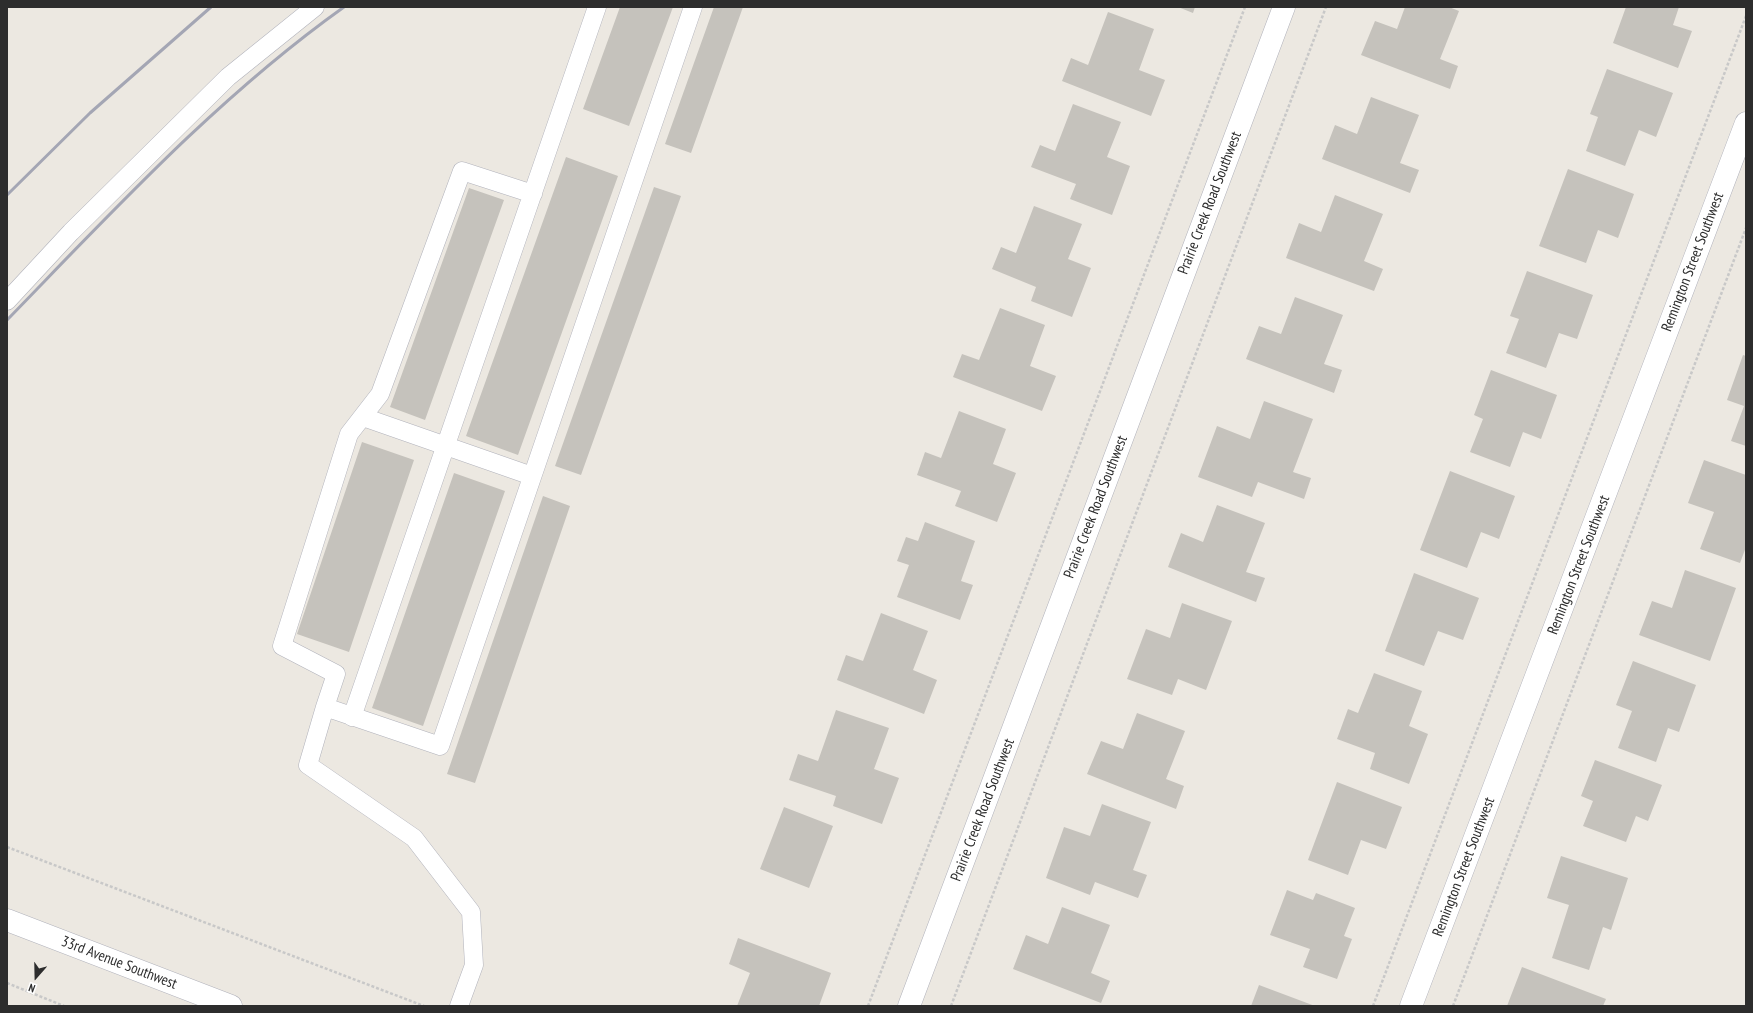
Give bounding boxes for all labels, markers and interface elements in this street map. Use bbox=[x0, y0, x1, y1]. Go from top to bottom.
street label: Prairie Creek Road Southwest bbox=[1174, 129, 1246, 277]
street label: Remington Street Southwest bbox=[1658, 190, 1728, 334]
street label: Prairie Creek Road Southwest bbox=[1060, 433, 1132, 581]
street label: Remington Street Southwest bbox=[1544, 493, 1614, 637]
street label: Prairie Creek Road Southwest bbox=[947, 736, 1019, 884]
street label: Remington Street Southwest bbox=[1429, 795, 1499, 939]
street label: 33rd Avenue Southwest bbox=[59, 933, 179, 993]
north arrow bbox=[16, 957, 56, 997]
text: N bbox=[27, 981, 37, 996]

